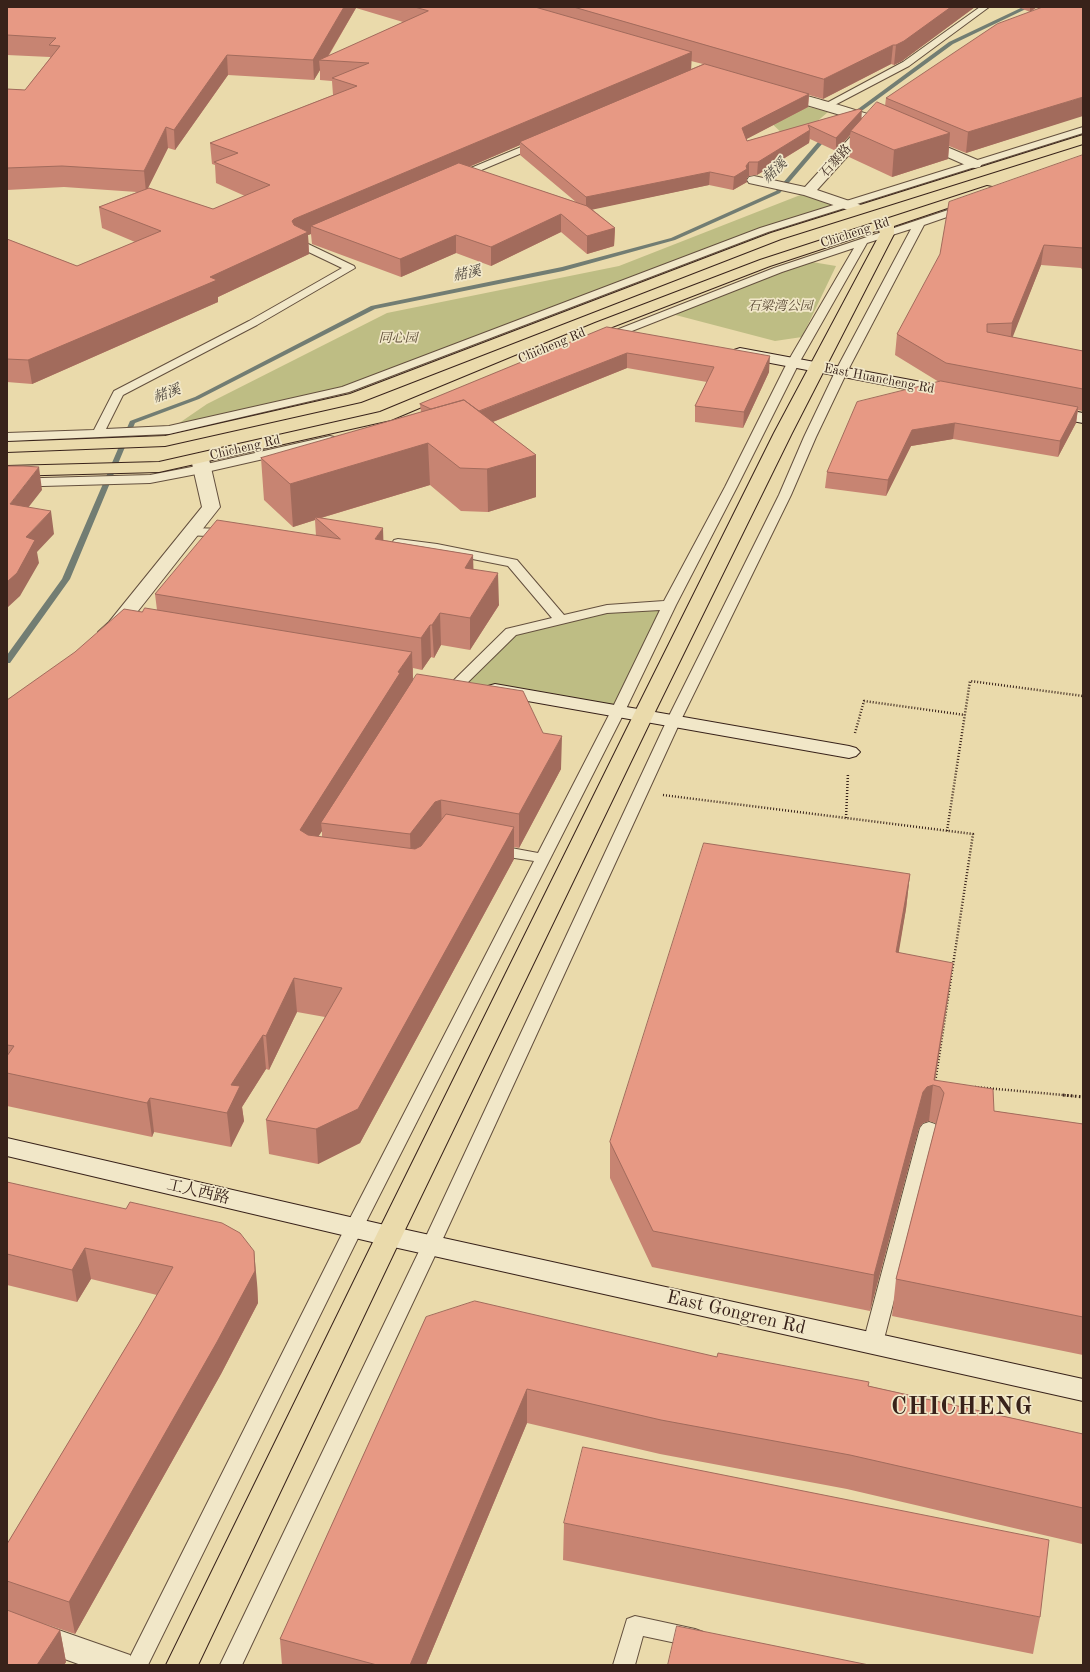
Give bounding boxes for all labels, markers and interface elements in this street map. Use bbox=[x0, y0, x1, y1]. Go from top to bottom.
street label: 石寨路 bbox=[817, 141, 855, 181]
water label: 赭溪 bbox=[759, 155, 791, 187]
street label: Chicheng Rd bbox=[818, 214, 892, 252]
water label: 赭溪 bbox=[452, 263, 482, 285]
park label: 石梁湾公园 bbox=[748, 299, 812, 315]
street label: Chicheng Rd bbox=[516, 325, 588, 367]
park label: 同心园 bbox=[379, 331, 417, 347]
street label: East Huancheng Rd bbox=[822, 361, 936, 397]
water label: 赭溪 bbox=[151, 381, 183, 407]
street label: Chicheng Rd bbox=[208, 432, 282, 464]
street label: 工人西路 bbox=[165, 1175, 231, 1209]
street label: East Gongren Rd bbox=[664, 1286, 808, 1340]
district label: CHICHENG bbox=[891, 1394, 1033, 1422]

